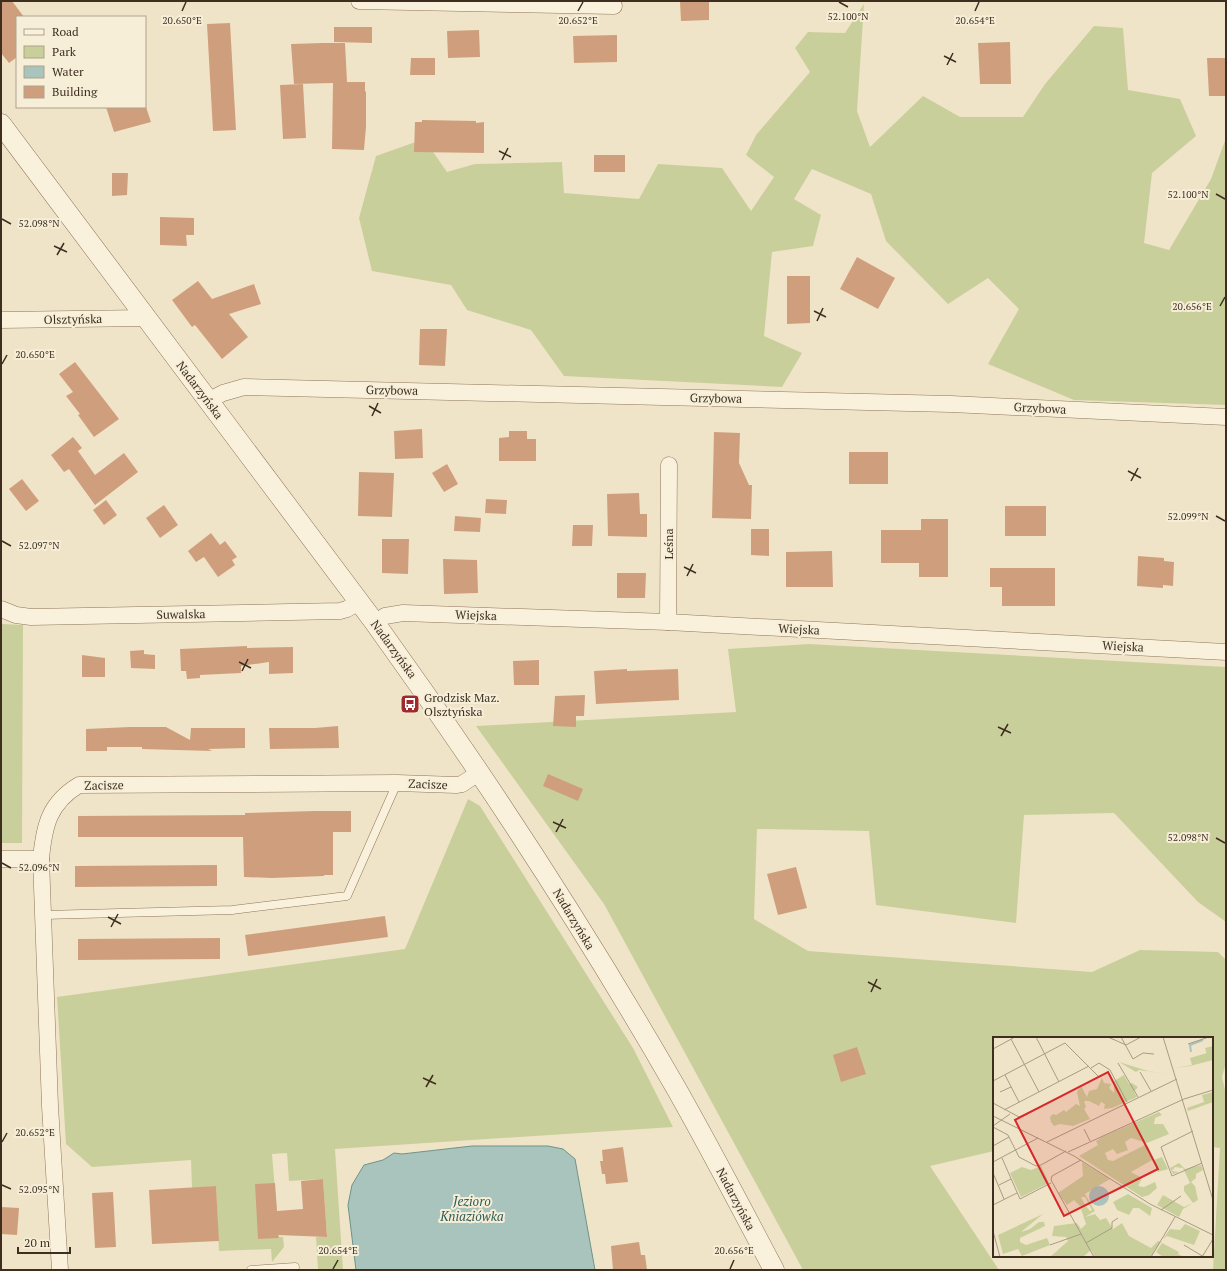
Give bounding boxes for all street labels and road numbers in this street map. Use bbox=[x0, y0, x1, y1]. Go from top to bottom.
street label: Olsztyńska bbox=[44, 311, 102, 327]
street label: Nadarzyńska bbox=[173, 358, 227, 422]
street label: Grzybowa bbox=[366, 382, 418, 398]
street label: Grzybowa bbox=[690, 390, 742, 406]
street label: Grzybowa bbox=[1013, 399, 1067, 417]
street label: Leśna bbox=[661, 528, 676, 560]
street label: Suwalska bbox=[156, 606, 206, 622]
street label: Wiejska bbox=[455, 607, 497, 623]
street label: Nadarzyńska bbox=[368, 617, 420, 681]
street label: Wiejska bbox=[778, 620, 820, 638]
street label: Wiejska bbox=[1102, 637, 1144, 655]
street label: Zacisze bbox=[408, 776, 448, 792]
street label: Zacisze bbox=[84, 777, 124, 793]
street label: Nadarzyńska bbox=[550, 886, 598, 952]
street label: Nadarzyńska bbox=[713, 1165, 759, 1233]

